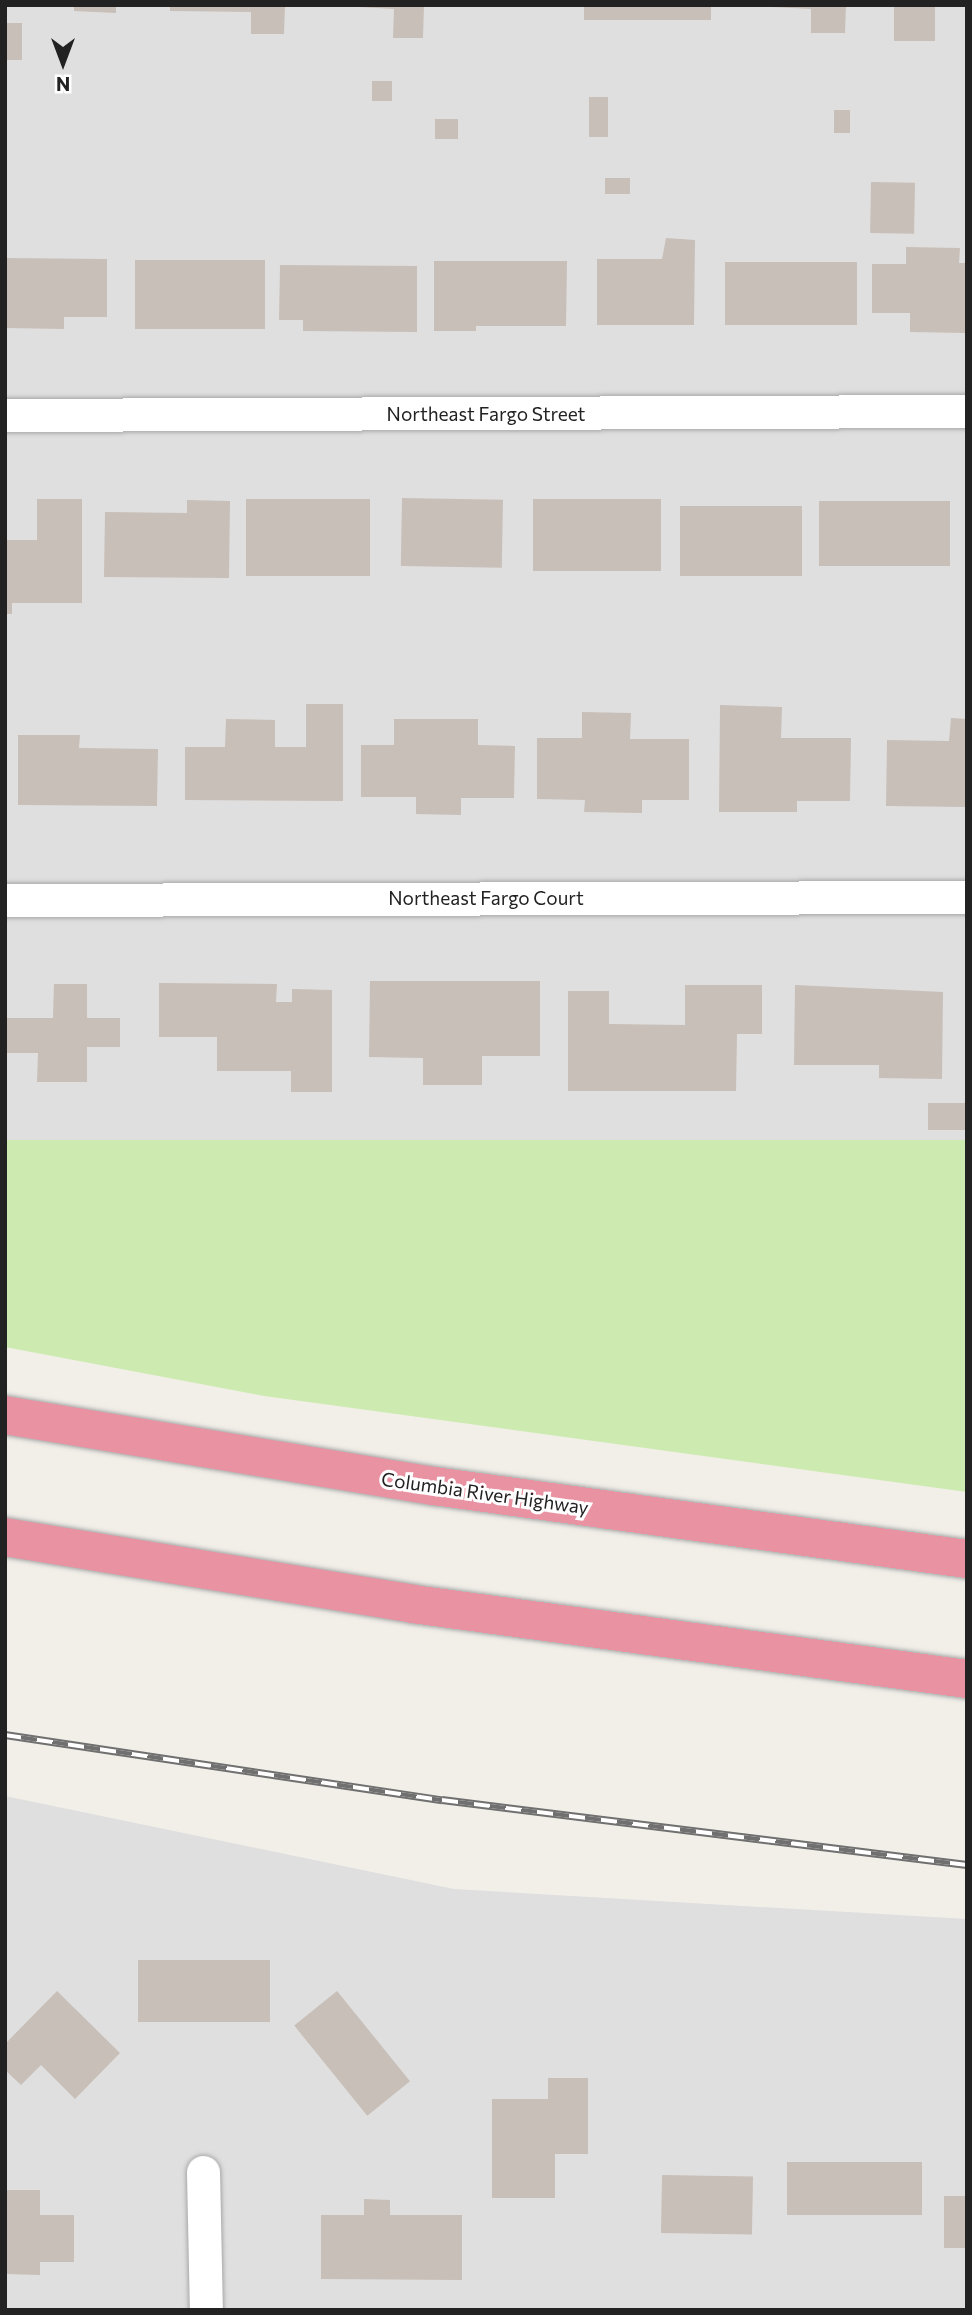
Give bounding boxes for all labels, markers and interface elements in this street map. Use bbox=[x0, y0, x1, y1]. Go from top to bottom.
north arrow bbox=[28, 28, 98, 98]
text: N bbox=[56, 73, 70, 96]
street label: Northeast Fargo Street bbox=[387, 403, 585, 425]
street label: Northeast Fargo Court bbox=[388, 887, 584, 909]
street label: Columbia River Highway bbox=[380, 1467, 590, 1519]

